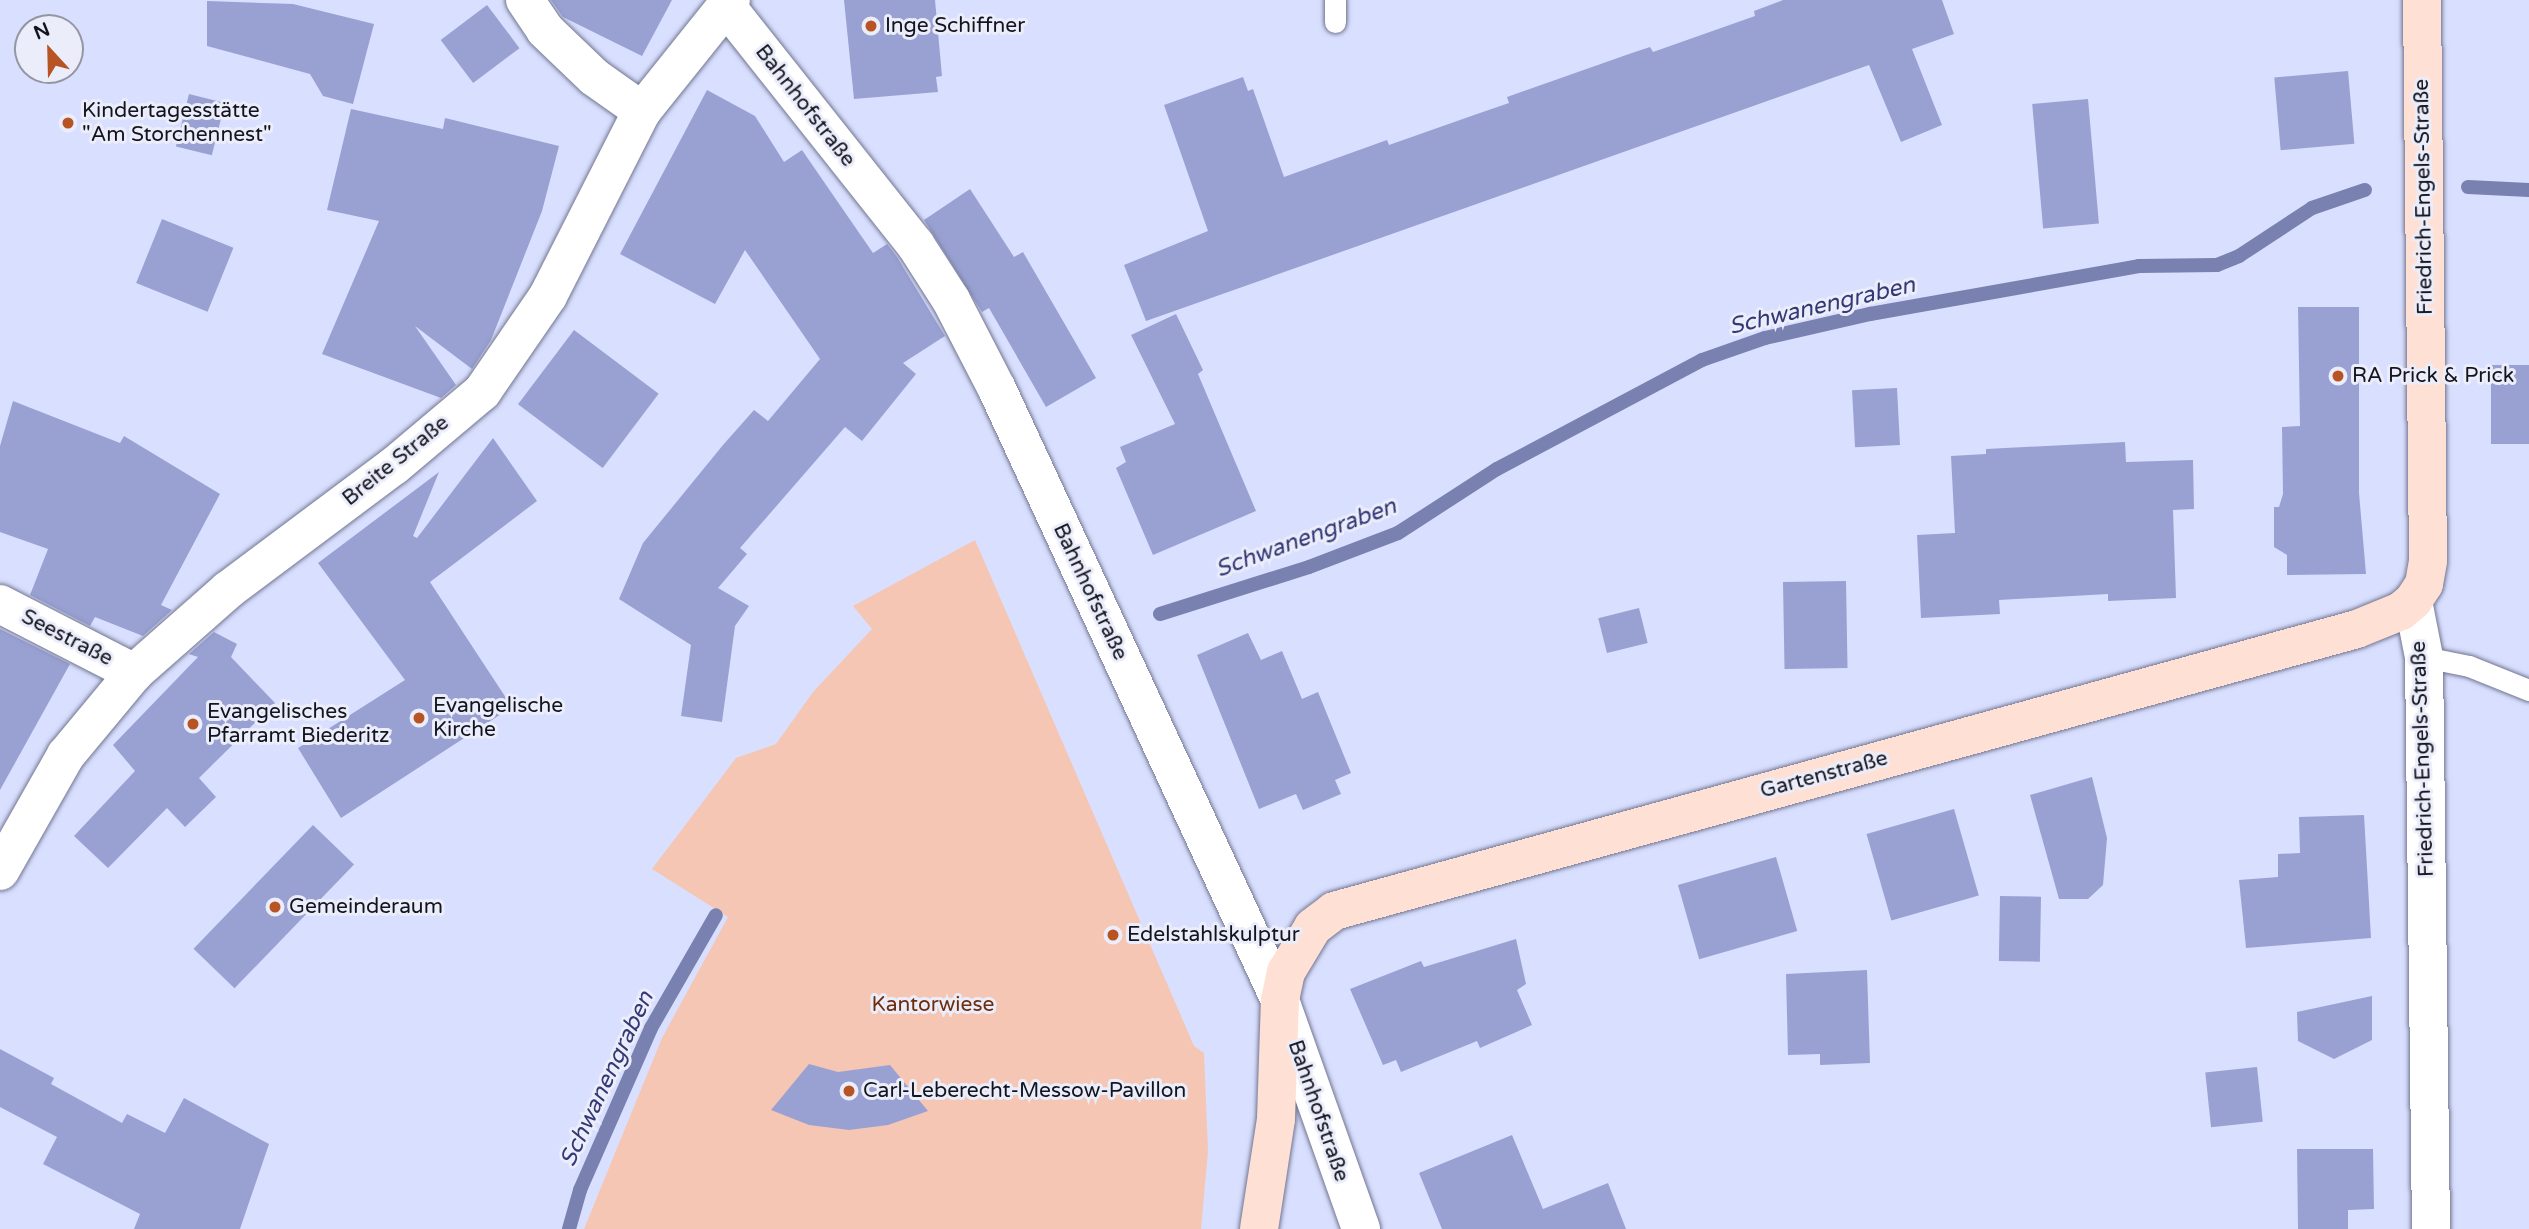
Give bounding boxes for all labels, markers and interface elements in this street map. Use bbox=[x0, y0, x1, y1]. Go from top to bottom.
place label: Inge Schiffner bbox=[885, 13, 1025, 39]
north arrow bbox=[14, 14, 84, 84]
text: N bbox=[31, 18, 53, 44]
marker: Inge Schiffner bbox=[863, 18, 879, 34]
street label: Bahnhofstraße bbox=[750, 40, 860, 172]
street label: Friedrich-Engels-Straße bbox=[2409, 79, 2439, 315]
place label: Kindertagesstätte "Am Storchennest" bbox=[82, 98, 272, 148]
marker: Kindertagesstätte "Am Storchennest" bbox=[60, 115, 76, 131]
water label: Schwanengraben bbox=[1726, 271, 1918, 341]
place label: RA Prick & Prick bbox=[2352, 363, 2514, 389]
marker: RA Prick & Prick bbox=[2330, 368, 2346, 384]
street label: Breite Straße bbox=[338, 410, 454, 512]
water label: Schwanengraben bbox=[1212, 493, 1400, 583]
street label: Bahnhofstraße bbox=[1047, 520, 1133, 664]
street label: Seestraße bbox=[17, 604, 117, 672]
street label: Friedrich-Engels-Straße bbox=[2406, 641, 2440, 877]
place label: Evangelische Kirche bbox=[433, 693, 563, 743]
place label: Evangelisches Pfarramt Biederitz bbox=[207, 699, 389, 749]
marker: Evangelische Kirche bbox=[411, 710, 427, 726]
marker: Evangelisches Pfarramt Biederitz bbox=[185, 716, 201, 732]
street label: Gartenstraße bbox=[1758, 746, 1890, 804]
place label: Gemeinderaum bbox=[289, 894, 443, 920]
marker: Gemeinderaum bbox=[267, 899, 283, 915]
place label: Edelstahlskulptur bbox=[1127, 922, 1300, 948]
marker: Edelstahlskulptur bbox=[1105, 927, 1121, 943]
water label: Schwanengraben bbox=[554, 987, 660, 1171]
park label: Kantorwiese bbox=[872, 992, 994, 1018]
street label: Bahnhofstraße bbox=[1282, 1037, 1354, 1185]
place label: Carl-Leberecht-Messow-Pavillon bbox=[863, 1078, 1186, 1104]
marker: Carl-Leberecht-Messow-Pavillon bbox=[841, 1083, 857, 1099]

